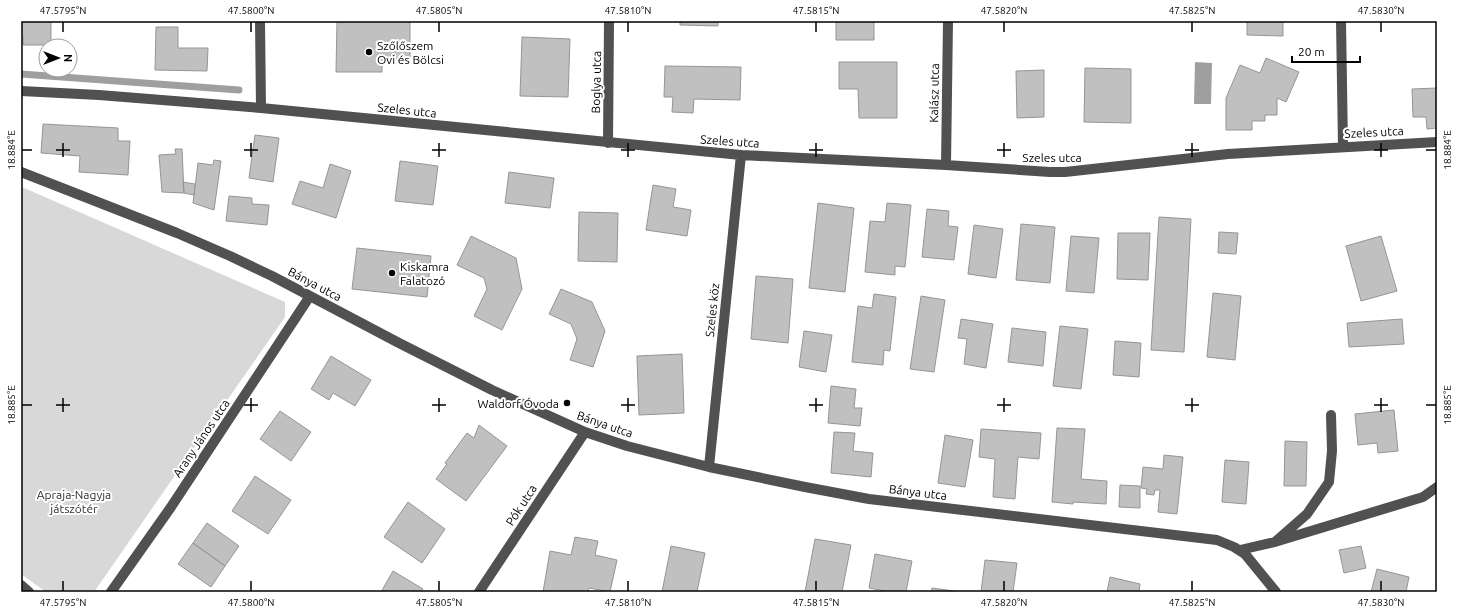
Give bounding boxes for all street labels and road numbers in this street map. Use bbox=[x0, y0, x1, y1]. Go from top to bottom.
street label: Boglya utca bbox=[589, 51, 603, 113]
street label: Kalász utca bbox=[927, 63, 941, 123]
street label: Szeles utca bbox=[377, 100, 437, 120]
street label: Szeles utca bbox=[1344, 124, 1404, 140]
street label: Szeles utca bbox=[700, 132, 760, 150]
street label: Szeles utca bbox=[1022, 151, 1082, 164]
street label: Bánya utca bbox=[286, 265, 344, 303]
street label: Szeles köz bbox=[703, 282, 721, 338]
street label: Arany János utca bbox=[170, 397, 232, 479]
street label: Bánya utca bbox=[575, 408, 635, 440]
street label: Pók utca bbox=[503, 482, 539, 528]
street label: Bánya utca bbox=[888, 482, 948, 502]

